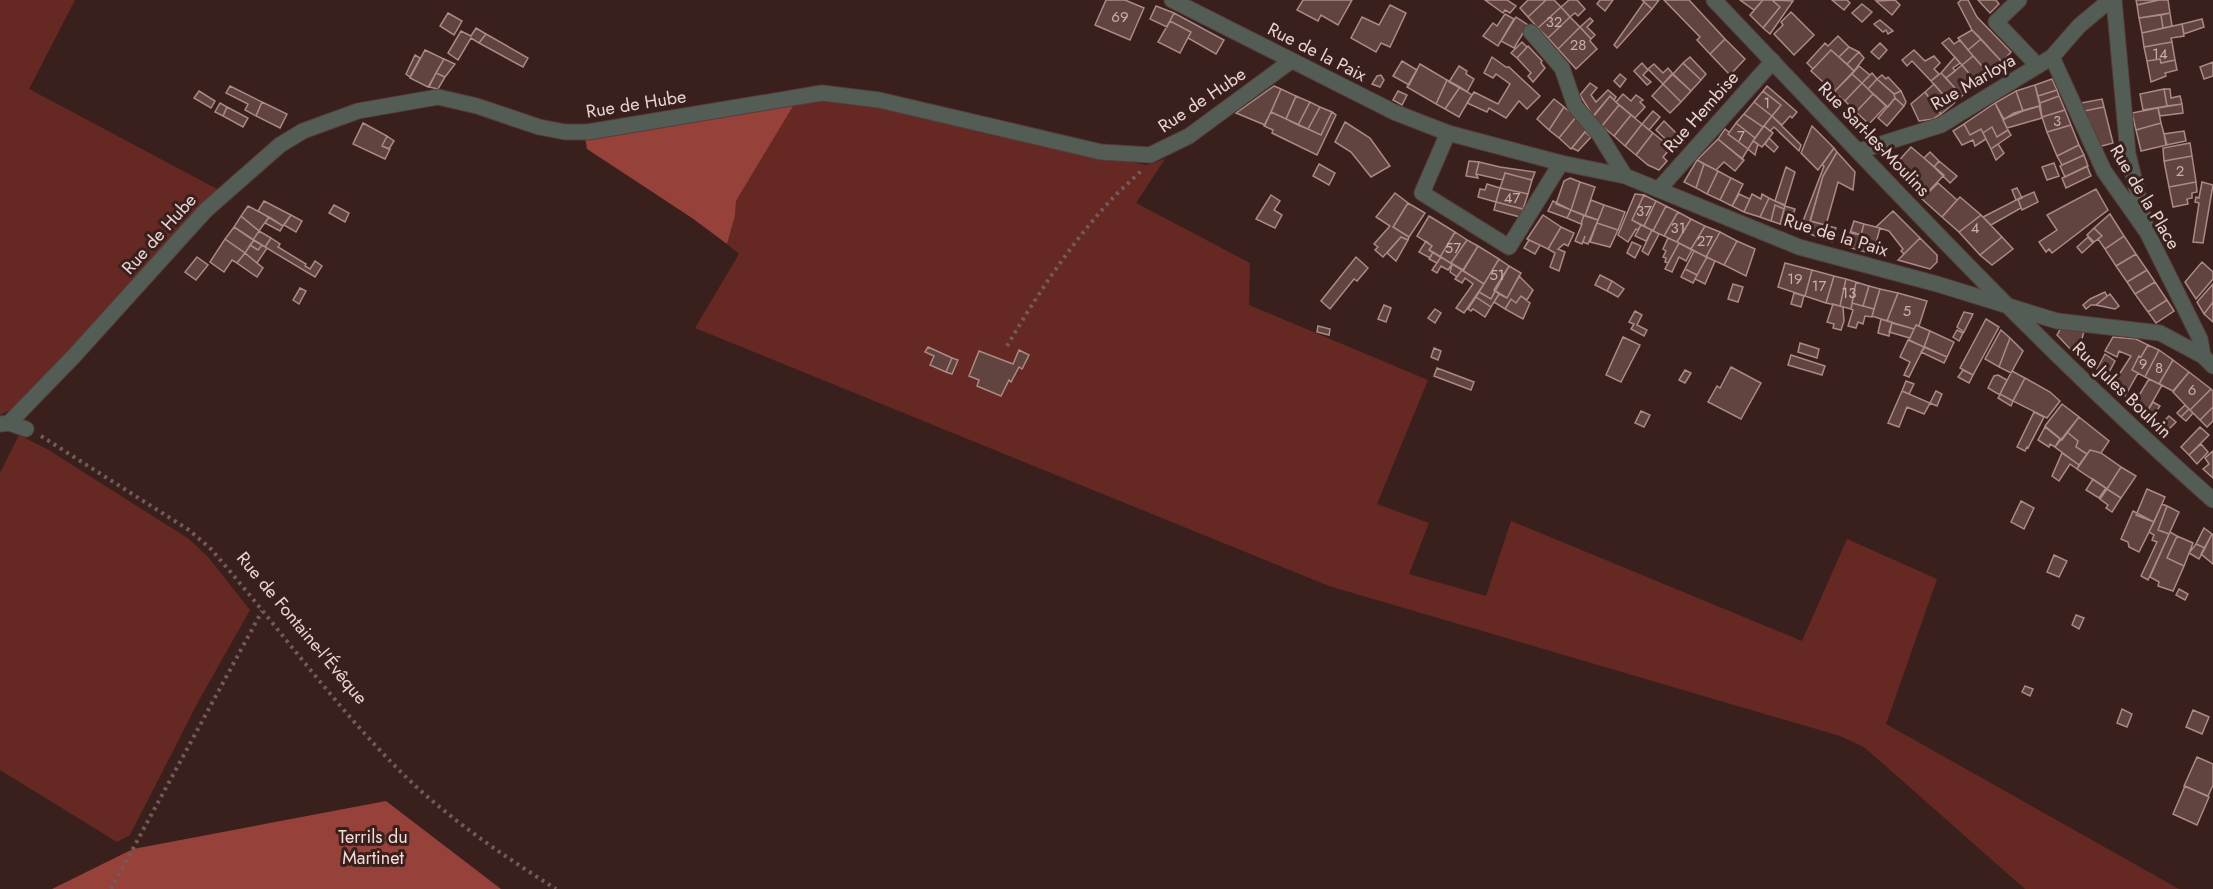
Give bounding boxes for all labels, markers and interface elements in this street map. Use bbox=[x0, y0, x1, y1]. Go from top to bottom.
house number: 69 bbox=[1111, 6, 1129, 28]
house number: 32 bbox=[1546, 11, 1562, 33]
street label: Rue de la Paix bbox=[1263, 16, 1371, 88]
house number: 28 bbox=[1570, 34, 1586, 56]
house number: 14 bbox=[2152, 43, 2168, 65]
street label: Rue Marloya bbox=[1926, 47, 2020, 117]
street label: Rue de Hube bbox=[1153, 61, 1251, 139]
street label: Rue Hembise bbox=[1657, 65, 1745, 159]
street label: Rue Sart-les-Moulins bbox=[1812, 76, 1936, 202]
street label: Rue de Hube bbox=[584, 83, 688, 125]
house number: 1 bbox=[1764, 92, 1770, 114]
house number: 3 bbox=[2053, 110, 2061, 132]
house number: 7 bbox=[1737, 125, 1745, 147]
street label: Rue de la Place bbox=[2104, 140, 2186, 254]
house number: 2 bbox=[2176, 160, 2184, 182]
house number: 47 bbox=[1504, 187, 1520, 209]
street label: Rue de Hube bbox=[116, 188, 202, 280]
house number: 37 bbox=[1636, 200, 1652, 222]
street label: Rue de la Paix bbox=[1781, 207, 1892, 263]
house number: 31 bbox=[1671, 217, 1685, 239]
house number: 4 bbox=[1971, 217, 1980, 239]
house number: 27 bbox=[1697, 230, 1713, 252]
house number: 57 bbox=[1445, 237, 1461, 259]
house number: 51 bbox=[1489, 264, 1505, 286]
house number: 19 bbox=[1787, 268, 1803, 290]
house number: 17 bbox=[1812, 275, 1826, 297]
house number: 13 bbox=[1842, 282, 1856, 304]
house number: 5 bbox=[1903, 300, 1911, 322]
street label: Rue Jules Boulvin bbox=[2066, 336, 2178, 444]
house number: 9 bbox=[2139, 353, 2147, 375]
house number: 8 bbox=[2155, 357, 2163, 379]
house number: 6 bbox=[2188, 379, 2196, 401]
street label: Rue de Fontaine-l'Évêque bbox=[230, 546, 374, 710]
park label: Terrils du Martinet bbox=[338, 824, 408, 871]

